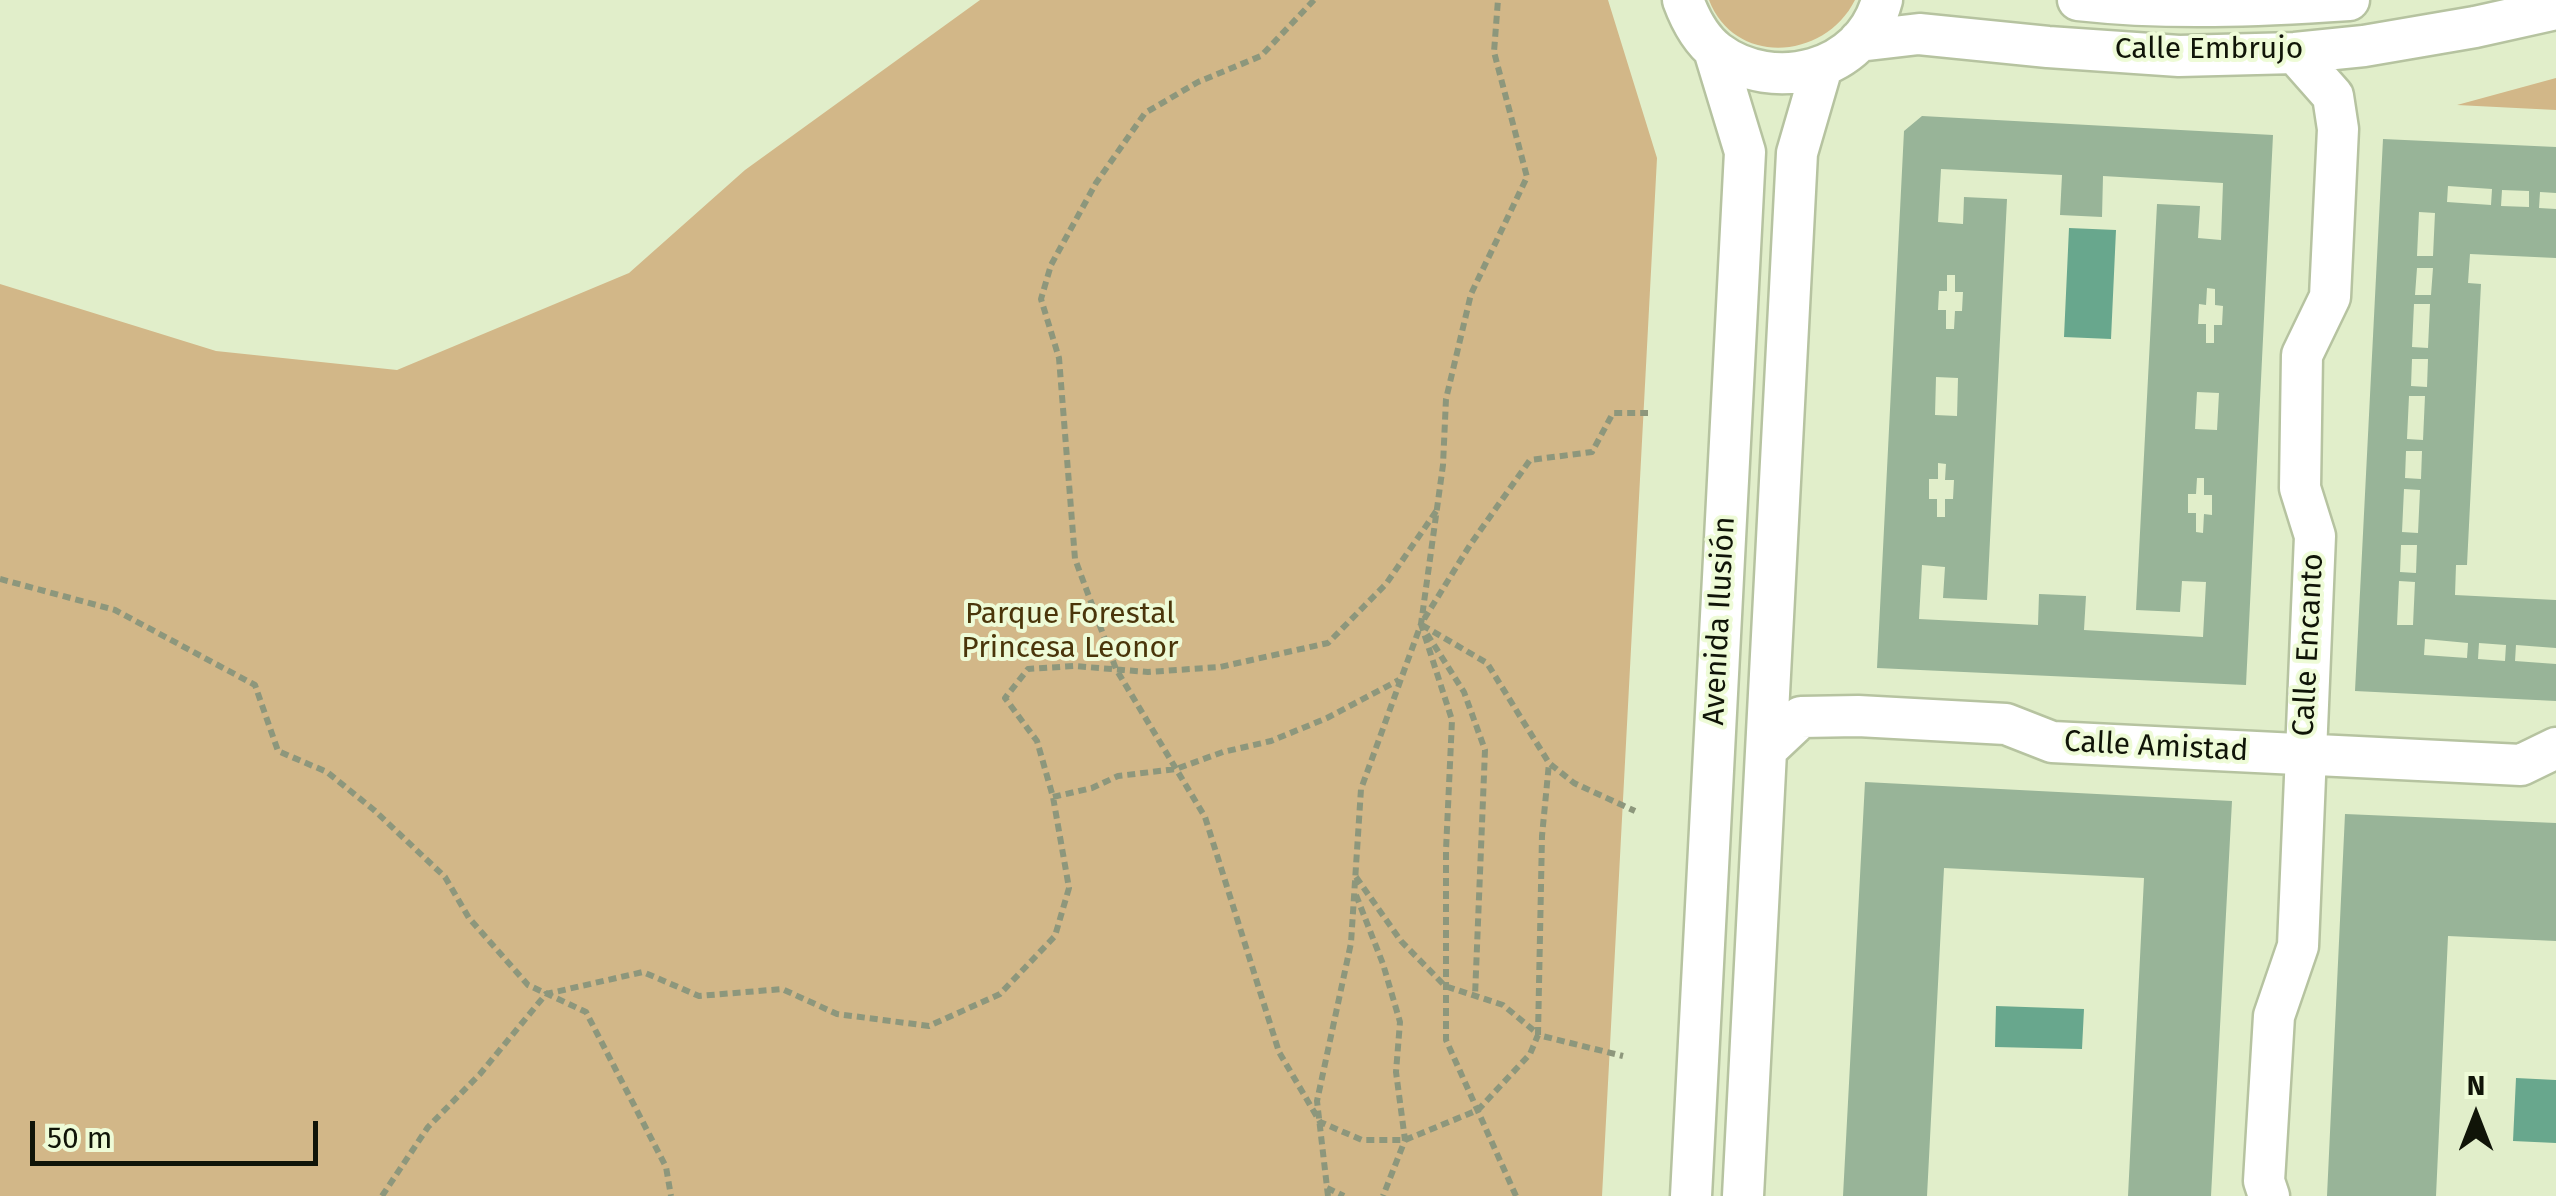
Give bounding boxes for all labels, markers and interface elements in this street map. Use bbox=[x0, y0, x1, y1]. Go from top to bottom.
street label: Calle Embrujo bbox=[2115, 32, 2303, 68]
street label: Avenida Ilusión bbox=[1697, 516, 1743, 726]
street label: Calle Encanto bbox=[2286, 552, 2332, 738]
park label: Parque Forestal Princesa Leonor bbox=[961, 597, 1179, 668]
street label: Calle Amistad bbox=[2063, 724, 2249, 770]
north arrow bbox=[2426, 1066, 2526, 1166]
text: N bbox=[2467, 1069, 2485, 1102]
scale bar bbox=[35, 1101, 322, 1163]
text: 50 m bbox=[47, 1120, 112, 1156]

